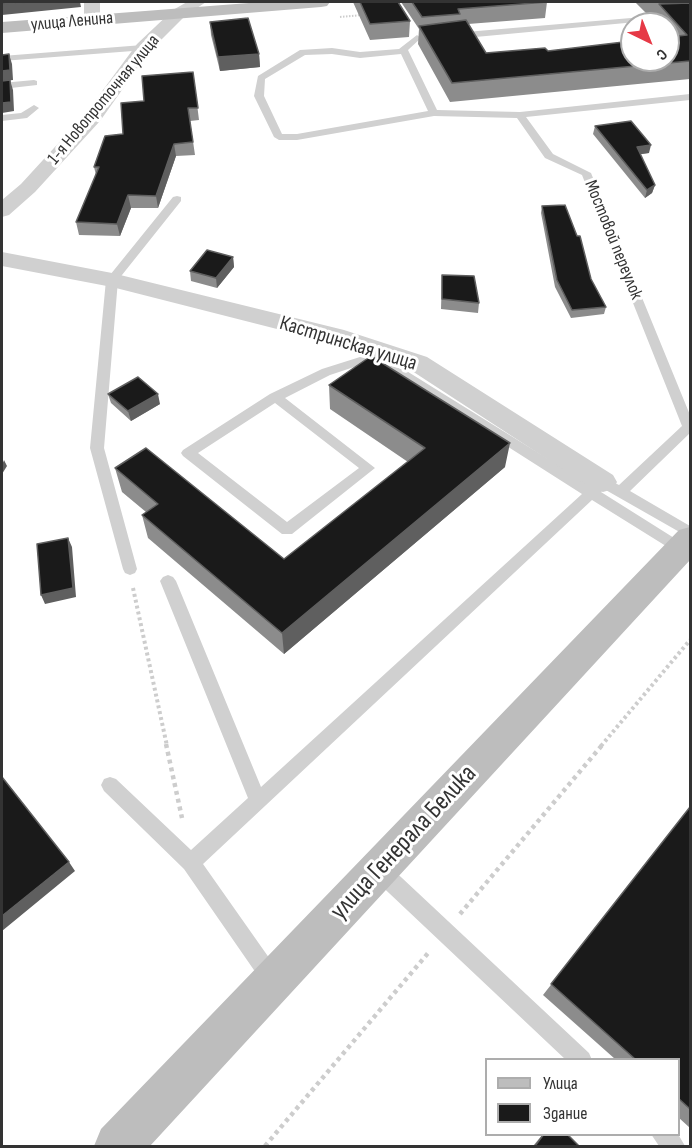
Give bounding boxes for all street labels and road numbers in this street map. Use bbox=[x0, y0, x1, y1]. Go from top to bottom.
street label: улица Ленина bbox=[30, 8, 114, 36]
street label: 1-я Новопроточная улица bbox=[43, 31, 165, 169]
street label: Мостовой переулок bbox=[579, 177, 647, 303]
street label: Кастринская улица bbox=[276, 311, 420, 377]
street label: улица Генерала Белика bbox=[324, 759, 484, 927]

